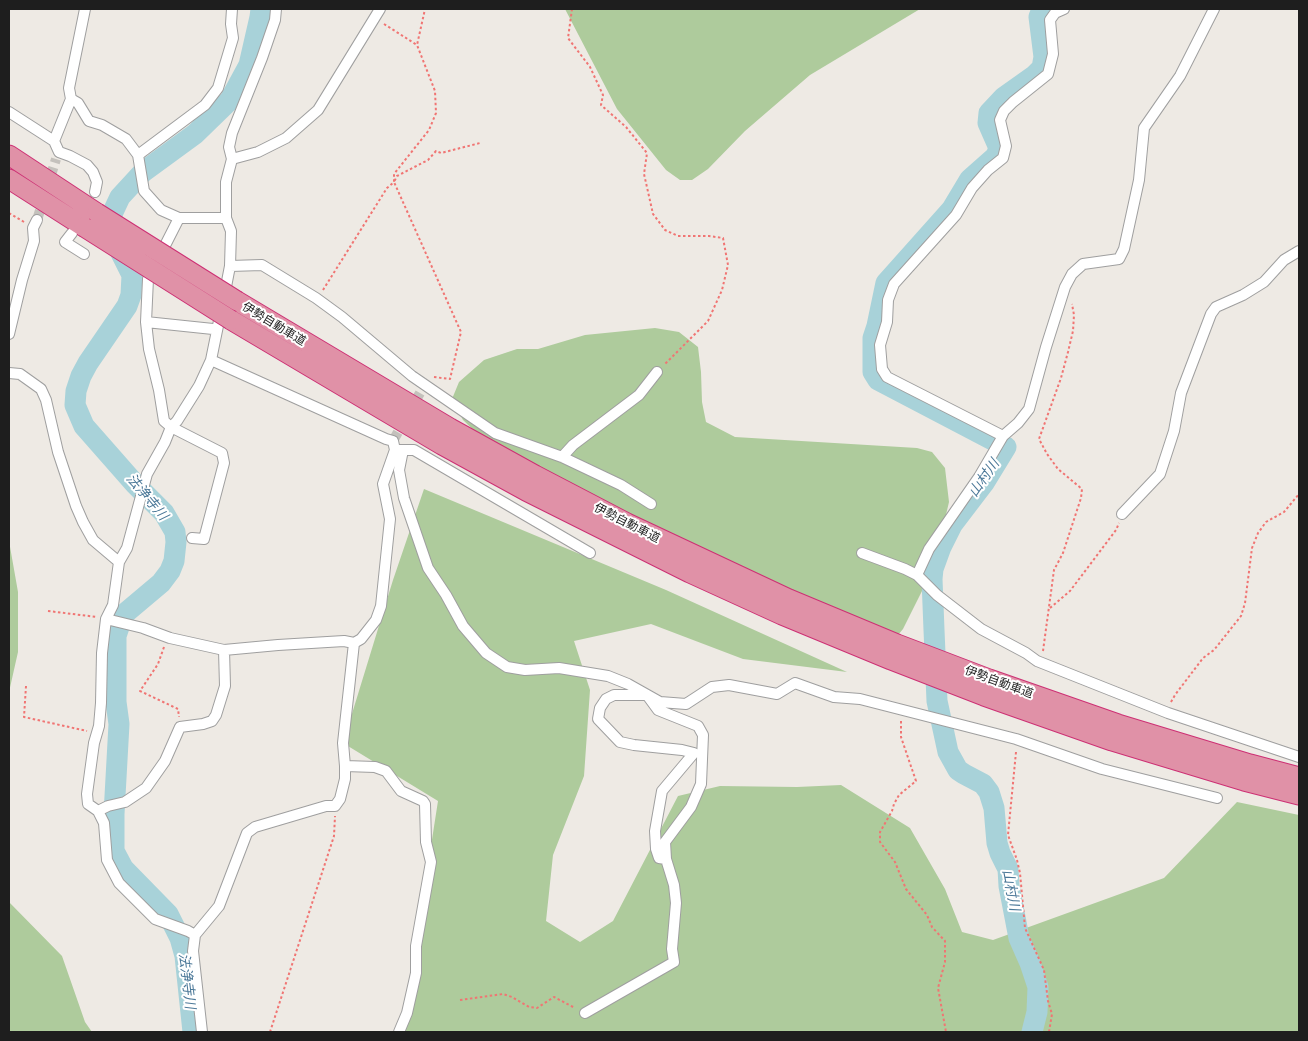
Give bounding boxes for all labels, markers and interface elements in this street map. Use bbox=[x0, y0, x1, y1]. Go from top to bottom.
street label: 伊勢自動車道 bbox=[239, 299, 309, 349]
water label: 山村川 bbox=[965, 456, 1003, 500]
water label: 法浄寺川 bbox=[123, 470, 171, 524]
street label: 伊勢自動車道 bbox=[592, 500, 662, 546]
street label: 伊勢自動車道 bbox=[963, 663, 1035, 701]
water label: 山村川 bbox=[999, 868, 1023, 912]
water label: 法浄寺川 bbox=[175, 952, 199, 1010]

